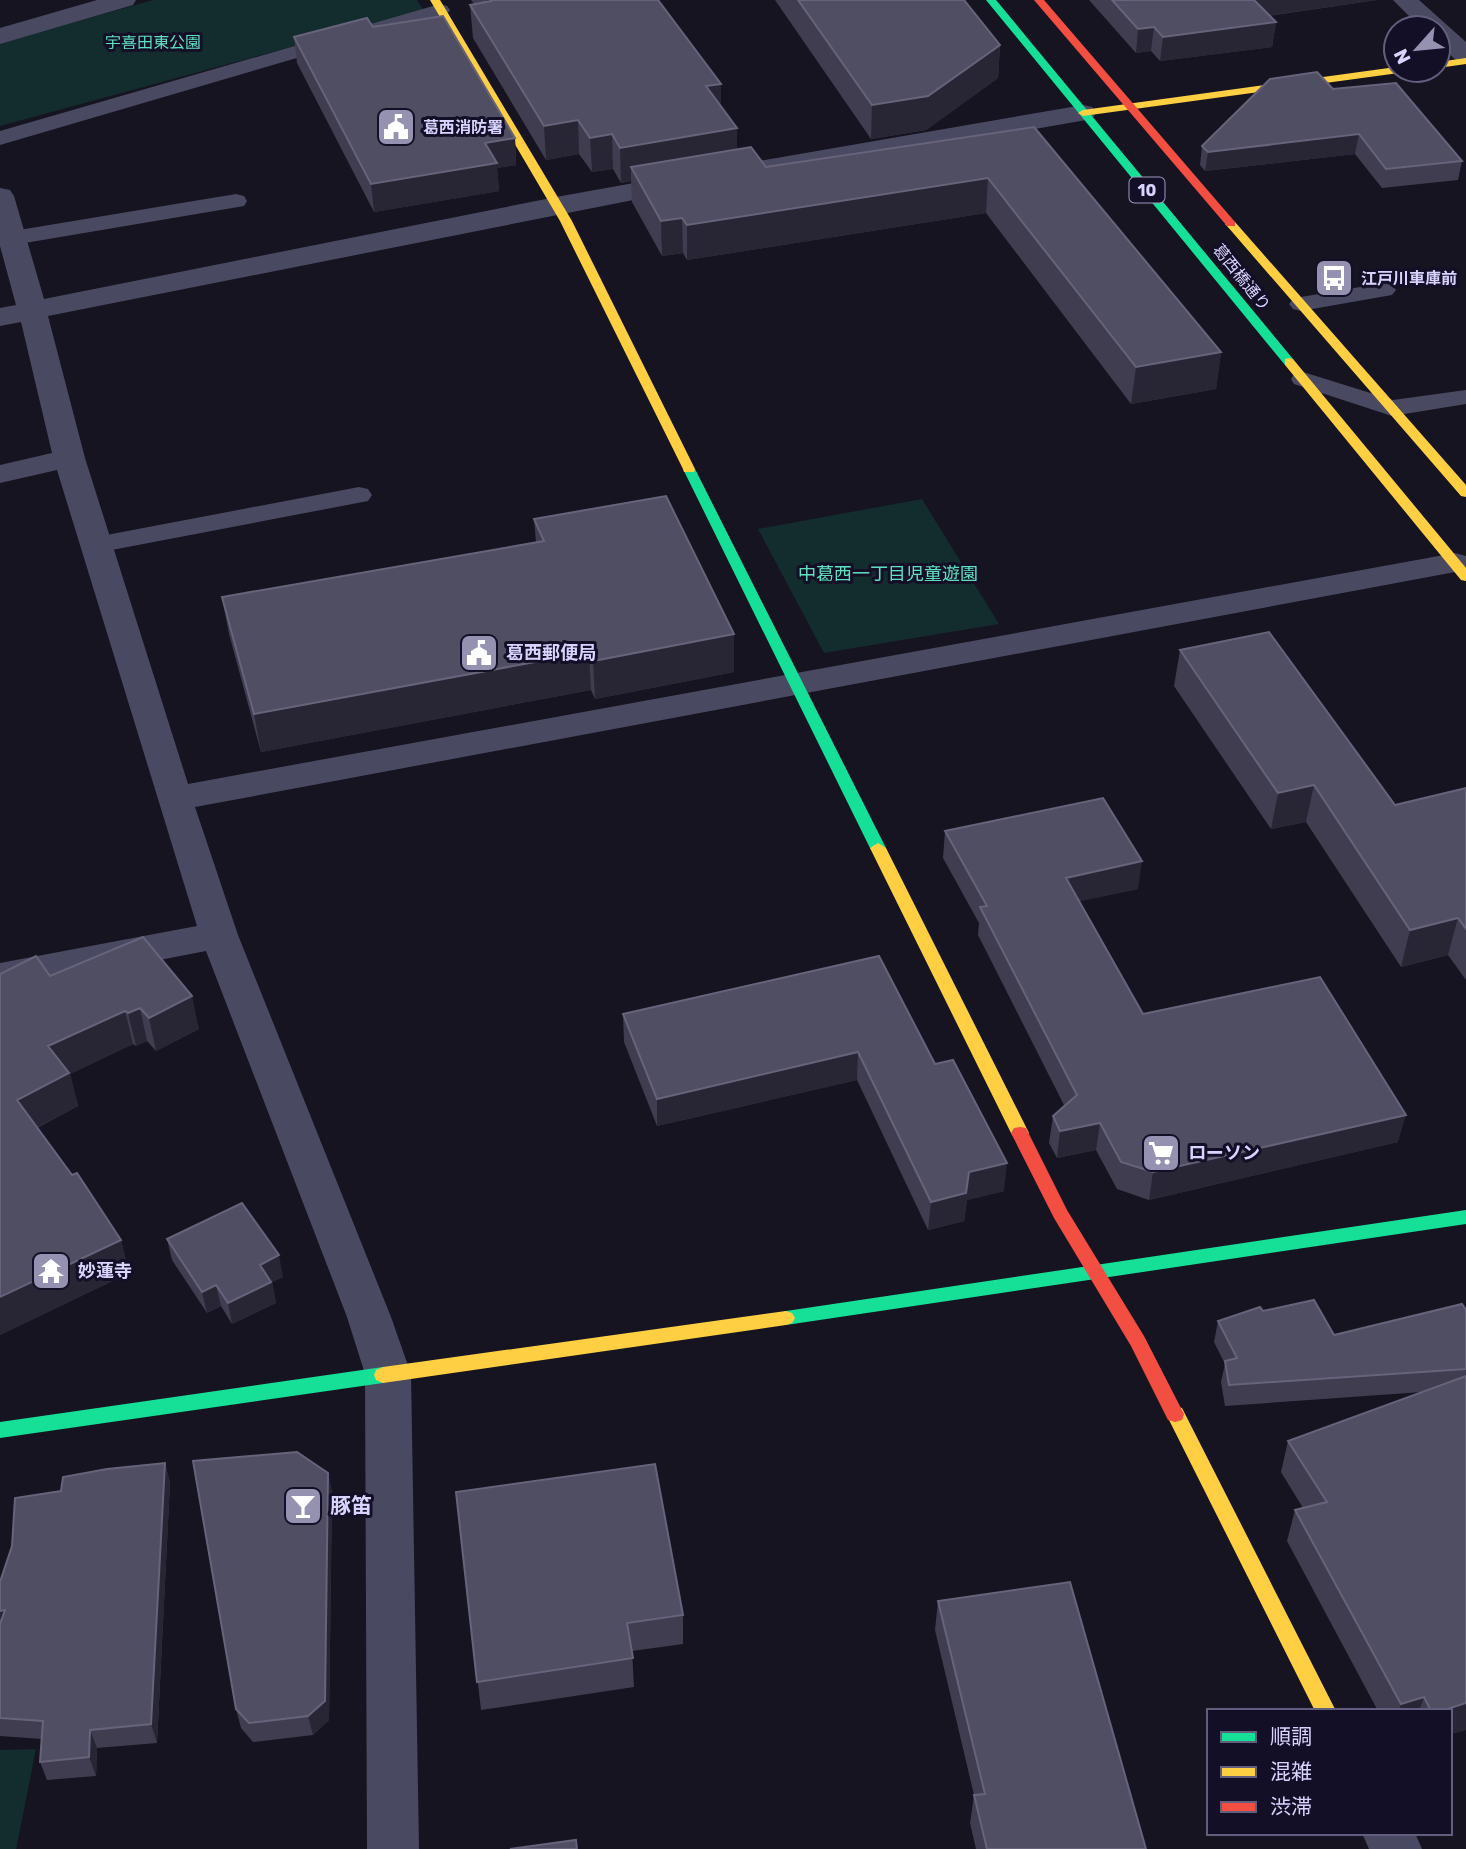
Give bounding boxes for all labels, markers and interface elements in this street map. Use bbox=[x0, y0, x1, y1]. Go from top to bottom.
north arrow bbox=[1382, 14, 1452, 84]
park label: 宇喜田東公園 bbox=[105, 33, 201, 52]
text: N bbox=[1389, 45, 1416, 68]
public building icon: 葛西消防署 bbox=[375, 106, 417, 148]
place label: 葛西消防署 bbox=[423, 118, 503, 137]
road number: 10 bbox=[1130, 178, 1164, 202]
street label: 葛西橋通り bbox=[1209, 240, 1274, 314]
bus stop icon: 江戸川車庫前 bbox=[1313, 257, 1355, 299]
place label: 江戸川車庫前 bbox=[1361, 269, 1457, 288]
park label: 中葛西一丁目児童遊園 bbox=[798, 563, 978, 585]
public building icon: 葛西郵便局 bbox=[458, 632, 500, 674]
place label: 葛西郵便局 bbox=[506, 642, 596, 664]
supermarket icon: ローソン bbox=[1140, 1132, 1182, 1174]
place label: ローソン bbox=[1188, 1142, 1260, 1164]
temple icon: 妙蓮寺 bbox=[30, 1250, 72, 1292]
place label: 妙蓮寺 bbox=[78, 1260, 132, 1282]
bar icon: 豚笛 bbox=[282, 1485, 324, 1527]
place label: 豚笛 bbox=[330, 1493, 372, 1518]
legend bbox=[1207, 1709, 1452, 1835]
text: 順調 bbox=[1270, 1724, 1312, 1749]
text: 混雑 bbox=[1270, 1759, 1312, 1784]
text: 渋滞 bbox=[1270, 1794, 1312, 1819]

